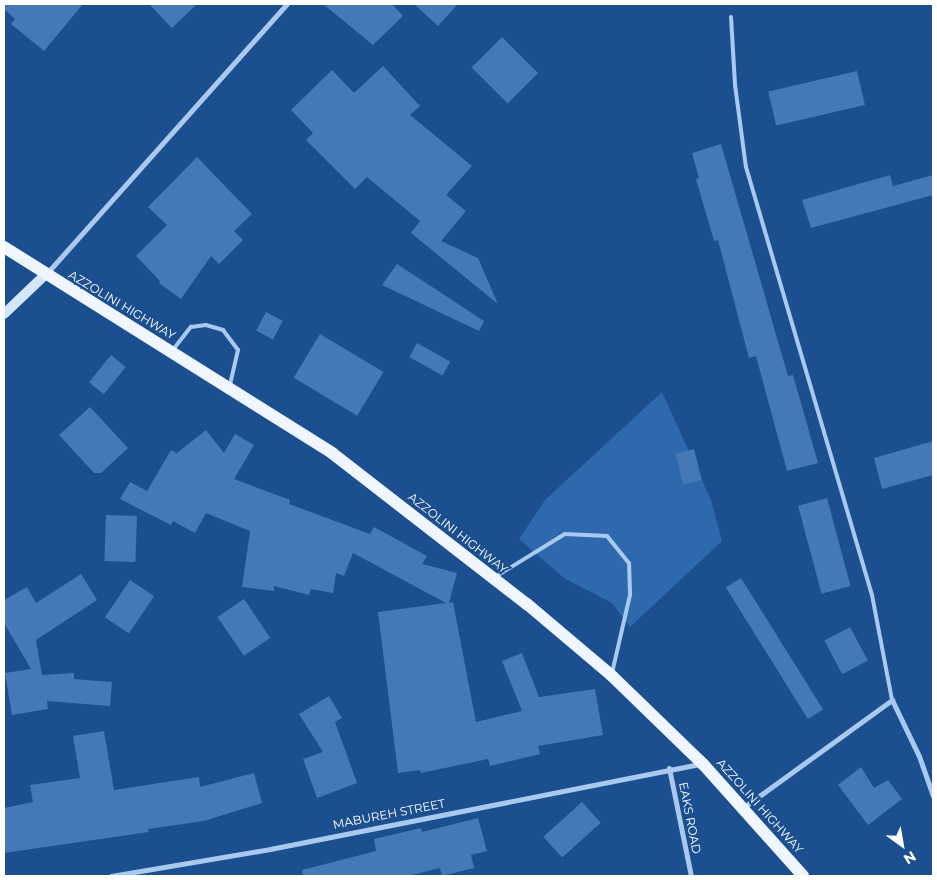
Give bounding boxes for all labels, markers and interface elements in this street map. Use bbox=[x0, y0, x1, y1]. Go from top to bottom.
street label: AZZOLINI HIGHWAY bbox=[66, 267, 178, 343]
street label: AZZOLINI HIGHWAY bbox=[405, 490, 511, 576]
street label: AZZOLINI HIGHWAY bbox=[714, 756, 806, 856]
street label: EAKS ROAD bbox=[676, 781, 704, 855]
street label: MABUREH STREET bbox=[332, 796, 446, 832]
north arrow bbox=[877, 820, 927, 870]
text: N bbox=[900, 847, 920, 868]

